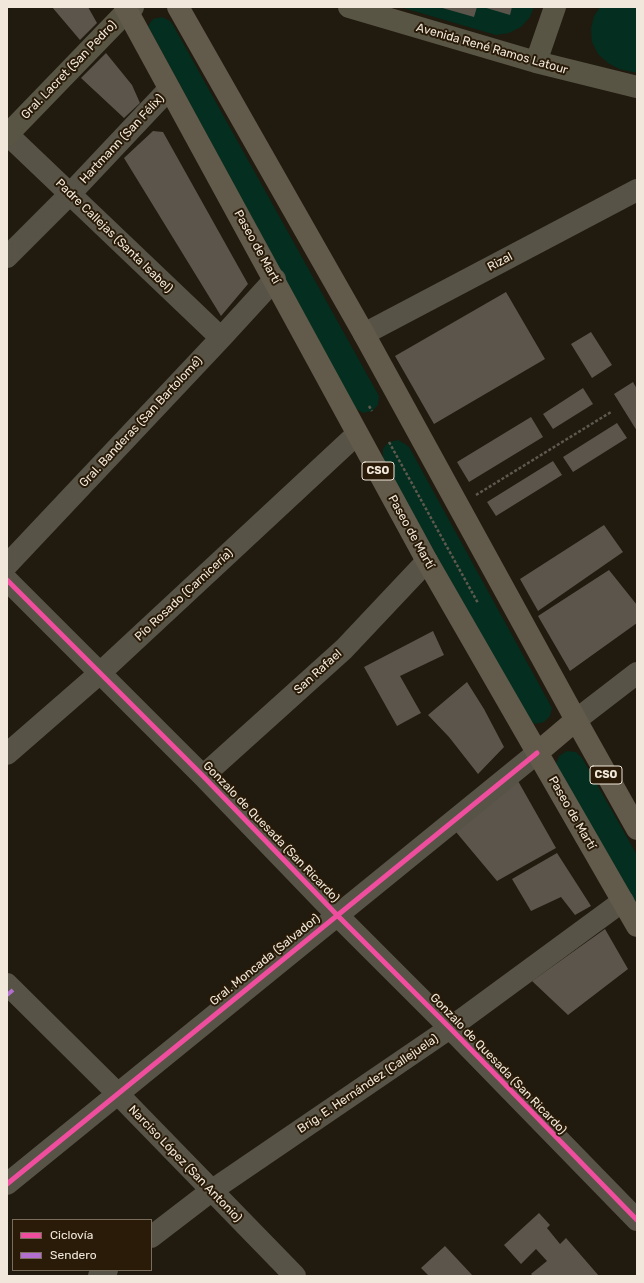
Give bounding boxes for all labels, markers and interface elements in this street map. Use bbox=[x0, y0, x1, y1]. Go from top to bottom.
street label: Gral. Lacret (San Pedro) bbox=[18, 18, 120, 122]
street label: Avenida René Ramos Latour bbox=[415, 20, 569, 78]
street label: Hartmann (San Félix) bbox=[77, 91, 167, 187]
street label: Padre Callejas (Santa Isabel) bbox=[52, 176, 176, 296]
street label: Paseo de Martí bbox=[231, 208, 283, 286]
street label: Rizal bbox=[485, 249, 515, 275]
street label: Gral. Banderas (San Bartolomé) bbox=[77, 354, 205, 490]
road number: CSO bbox=[362, 462, 394, 480]
street label: Paseo de Martí bbox=[385, 493, 437, 571]
street label: Pío Rosado (Carnicería) bbox=[132, 546, 236, 644]
street label: San Rafael bbox=[291, 647, 345, 697]
street label: Gonzalo de Quesada (San Ricardo) bbox=[200, 759, 342, 905]
road number: CSO bbox=[590, 766, 622, 784]
street label: Paseo de Martí bbox=[545, 774, 599, 852]
street label: Gral. Moncada (Salvador) bbox=[207, 911, 323, 1009]
street label: Gonzalo de Quesada (San Ricardo) bbox=[427, 991, 569, 1137]
street label: Brig. E. Hernández (Callejuela) bbox=[295, 1031, 441, 1137]
street label: Narciso López (San Antonio) bbox=[125, 1103, 245, 1225]
legend bbox=[12, 1219, 152, 1271]
text: Ciclovía bbox=[50, 1228, 93, 1242]
text: Sendero bbox=[50, 1248, 97, 1262]

